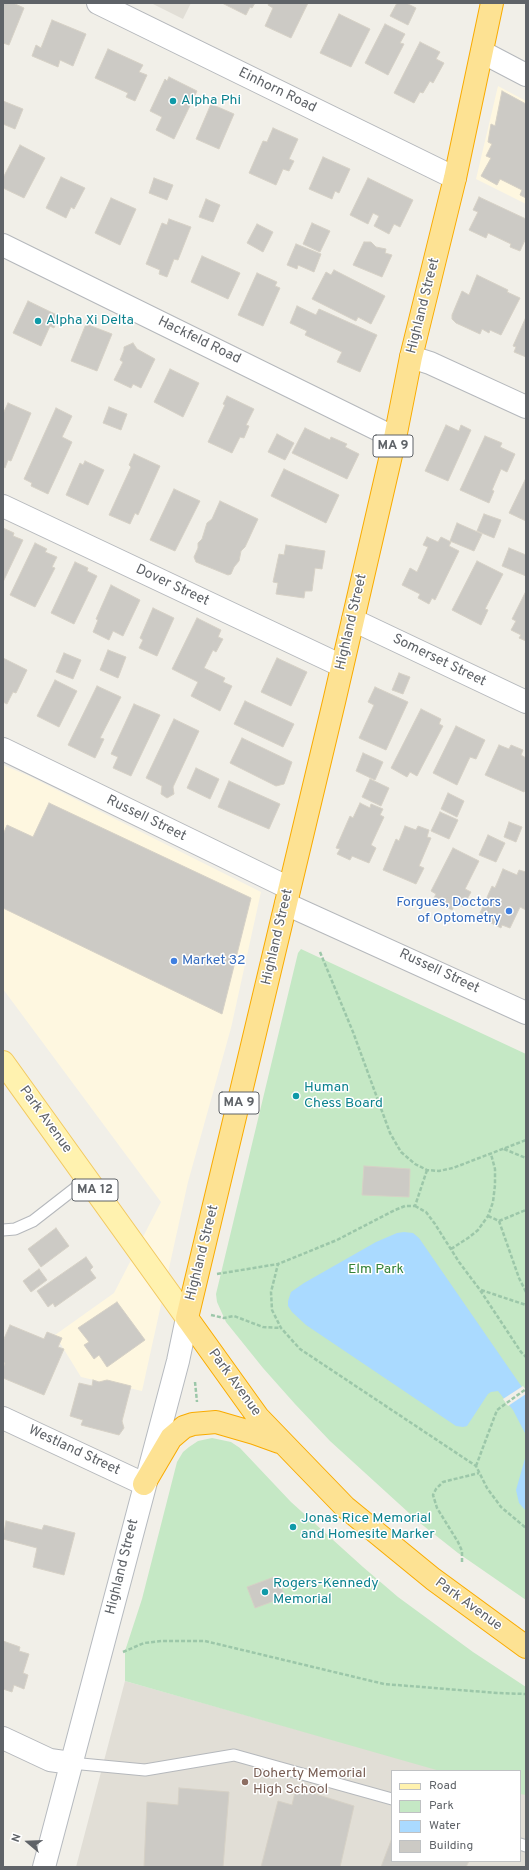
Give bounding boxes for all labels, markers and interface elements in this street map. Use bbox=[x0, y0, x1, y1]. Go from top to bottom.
street label: Einhorn Road bbox=[235, 65, 319, 117]
place label: Alpha Phi bbox=[181, 93, 241, 109]
marker: Alpha Phi bbox=[168, 96, 178, 106]
street label: Highland Street bbox=[404, 256, 444, 356]
place label: Alpha Xi Delta bbox=[46, 313, 134, 329]
street label: Hackfeld Road bbox=[155, 314, 243, 368]
marker: Alpha Xi Delta bbox=[33, 316, 43, 326]
road number: MA 9 bbox=[373, 435, 413, 457]
street label: Dover Street bbox=[133, 562, 211, 610]
street label: Highland Street bbox=[333, 572, 371, 672]
street label: Somerset Street bbox=[390, 631, 488, 691]
street label: Russell Street bbox=[103, 792, 189, 846]
street label: Highland Street bbox=[259, 887, 297, 987]
place label: Forgues, Doctors of Optometry bbox=[396, 895, 501, 928]
marker: Forgues, Doctors of Optometry bbox=[504, 906, 514, 916]
street label: Russell Street bbox=[396, 946, 482, 998]
place label: Market 32 bbox=[182, 953, 245, 969]
marker: Market 32 bbox=[169, 956, 179, 966]
place label: Human Chess Board bbox=[304, 1080, 383, 1112]
street label: Park Avenue bbox=[15, 1083, 75, 1157]
marker: Human Chess Board bbox=[291, 1091, 301, 1101]
road number: MA 9 bbox=[219, 1092, 259, 1114]
road number: MA 12 bbox=[72, 1179, 118, 1201]
street label: Highland Street bbox=[183, 1203, 223, 1303]
park label: Elm Park bbox=[348, 1262, 404, 1278]
street label: Park Avenue bbox=[204, 1346, 264, 1420]
street label: Westland Street bbox=[25, 1422, 123, 1480]
place label: Jonas Rice Memorial and Homesite Marker bbox=[301, 1511, 435, 1544]
street label: Highland Street bbox=[103, 1517, 143, 1617]
marker: Jonas Rice Memorial and Homesite Marker bbox=[288, 1522, 298, 1532]
street label: Park Avenue bbox=[431, 1575, 505, 1635]
place label: Rogers-Kennedy Memorial bbox=[273, 1576, 379, 1608]
marker: Rogers-Kennedy Memorial bbox=[260, 1587, 270, 1597]
place label: Doherty Memorial High School bbox=[253, 1766, 366, 1798]
legend bbox=[391, 1770, 521, 1862]
marker: Doherty Memorial High School bbox=[240, 1777, 250, 1787]
text: Road bbox=[429, 1778, 457, 1794]
text: Park bbox=[429, 1798, 454, 1814]
text: Water bbox=[429, 1818, 461, 1834]
north arrow bbox=[8, 1822, 48, 1862]
text: N bbox=[9, 1832, 25, 1844]
text: Building bbox=[429, 1838, 473, 1854]

